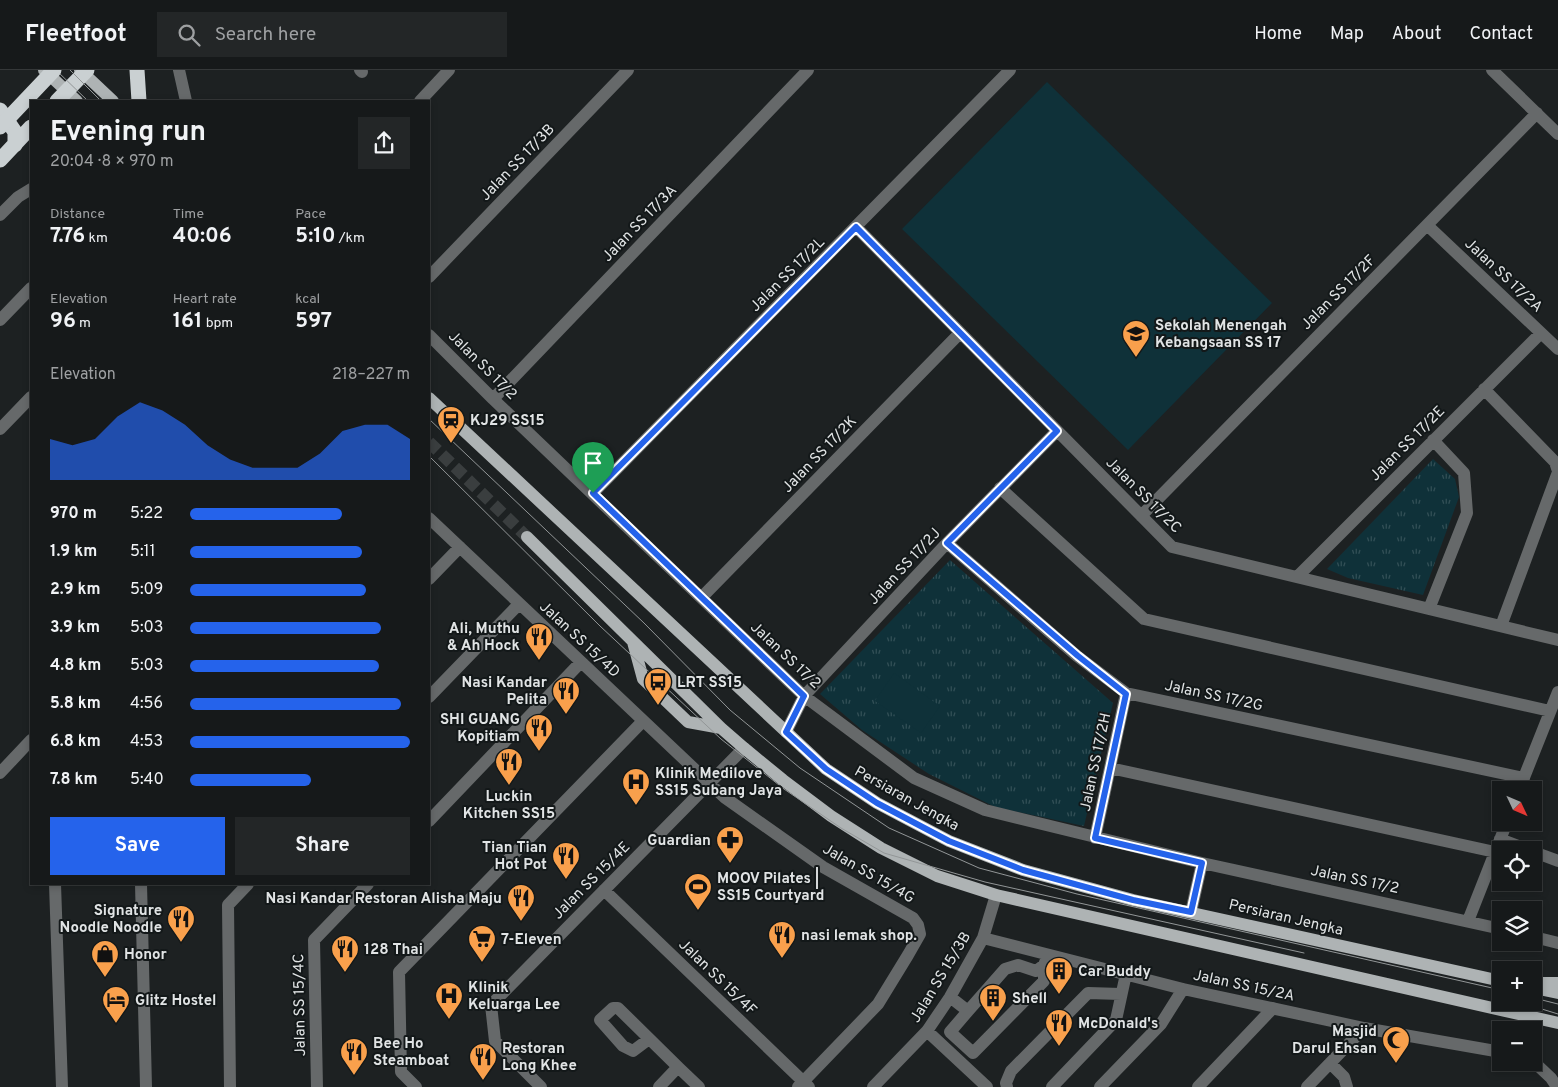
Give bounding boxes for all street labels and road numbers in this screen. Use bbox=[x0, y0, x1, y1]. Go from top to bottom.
street label: Jalan SS 17/3B bbox=[477, 121, 559, 205]
street label: Jalan SS 17/3A bbox=[599, 182, 682, 267]
street label: Jalan SS 17/2L bbox=[747, 234, 829, 316]
street label: Jalan SS 17/2A bbox=[1460, 235, 1546, 317]
street label: Jalan SS 17/2F bbox=[1298, 252, 1381, 335]
street label: Jalan SS 17/2 bbox=[443, 328, 520, 405]
street label: Jalan SS 17/2E bbox=[1366, 402, 1450, 486]
street label: Jalan SS 17/2K bbox=[779, 413, 862, 498]
street label: Jalan SS 17/2C bbox=[1101, 454, 1185, 538]
street label: Jalan SS 17/2J bbox=[865, 525, 945, 609]
street label: Jalan SS 15/4D bbox=[535, 598, 623, 682]
street label: Jalan SS 17/2 bbox=[746, 619, 824, 694]
street label: Jalan SS 17/2G bbox=[1163, 677, 1265, 716]
street label: Jalan SS 17/2H bbox=[1077, 711, 1116, 813]
street label: Persiaran Jengka bbox=[851, 763, 962, 836]
street label: Jalan SS 15/4E bbox=[549, 838, 635, 924]
street label: Jalan SS 15/4G bbox=[819, 840, 918, 908]
street label: Jalan SS 17/2 bbox=[1309, 862, 1401, 899]
street label: Persiaran Jengka bbox=[1227, 896, 1345, 941]
street label: Jalan SS 15/3B bbox=[907, 929, 976, 1027]
street label: Jalan SS 15/4F bbox=[674, 936, 760, 1020]
street label: Jalan SS 15/4C bbox=[290, 953, 311, 1057]
street label: Jalan SS 15/2A bbox=[1191, 966, 1296, 1006]

